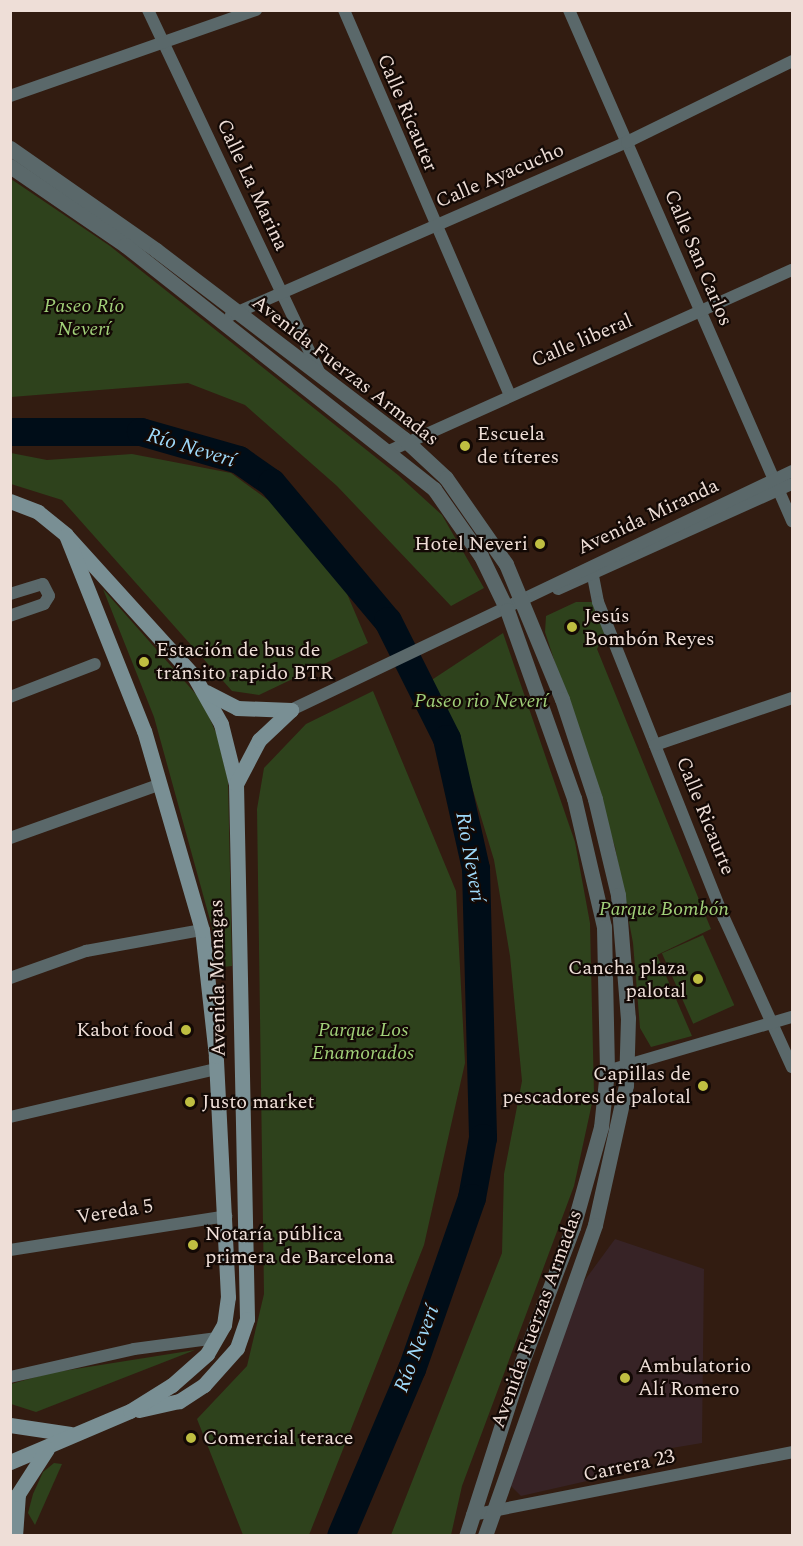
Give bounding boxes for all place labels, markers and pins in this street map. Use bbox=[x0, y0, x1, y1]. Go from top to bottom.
place label: Escuela de títeres bbox=[477, 422, 559, 469]
marker: Escuela de títeres bbox=[458, 439, 472, 453]
place label: Hotel Neveri bbox=[414, 532, 528, 556]
marker: Hotel Neveri bbox=[533, 537, 547, 551]
place label: Jesús Bombón Reyes bbox=[584, 604, 715, 651]
marker: Jesús Bombón Reyes bbox=[565, 620, 579, 634]
place label: Estación de bus de tránsito rapido BTR bbox=[156, 638, 333, 685]
marker: Estación de bus de tránsito rapido BTR bbox=[137, 655, 151, 669]
place label: Cancha plaza palotal bbox=[568, 956, 686, 1003]
marker: Cancha plaza palotal bbox=[691, 972, 705, 986]
place label: Kabot food bbox=[76, 1018, 174, 1042]
marker: Kabot food bbox=[179, 1023, 193, 1037]
place label: Capillas de pescadores de palotal bbox=[502, 1062, 691, 1109]
marker: Capillas de pescadores de palotal bbox=[696, 1079, 710, 1093]
place label: Justo market bbox=[202, 1090, 314, 1114]
marker: Justo market bbox=[183, 1095, 197, 1109]
place label: Notaría pública primera de Barcelona bbox=[205, 1222, 394, 1269]
marker: Notaría pública primera de Barcelona bbox=[186, 1238, 200, 1252]
place label: Ambulatorio Alí Romero bbox=[638, 1354, 751, 1401]
marker: Ambulatorio Alí Romero bbox=[616, 1369, 634, 1387]
place label: Comercial terace bbox=[203, 1426, 353, 1450]
marker: Comercial terace bbox=[184, 1431, 198, 1445]

